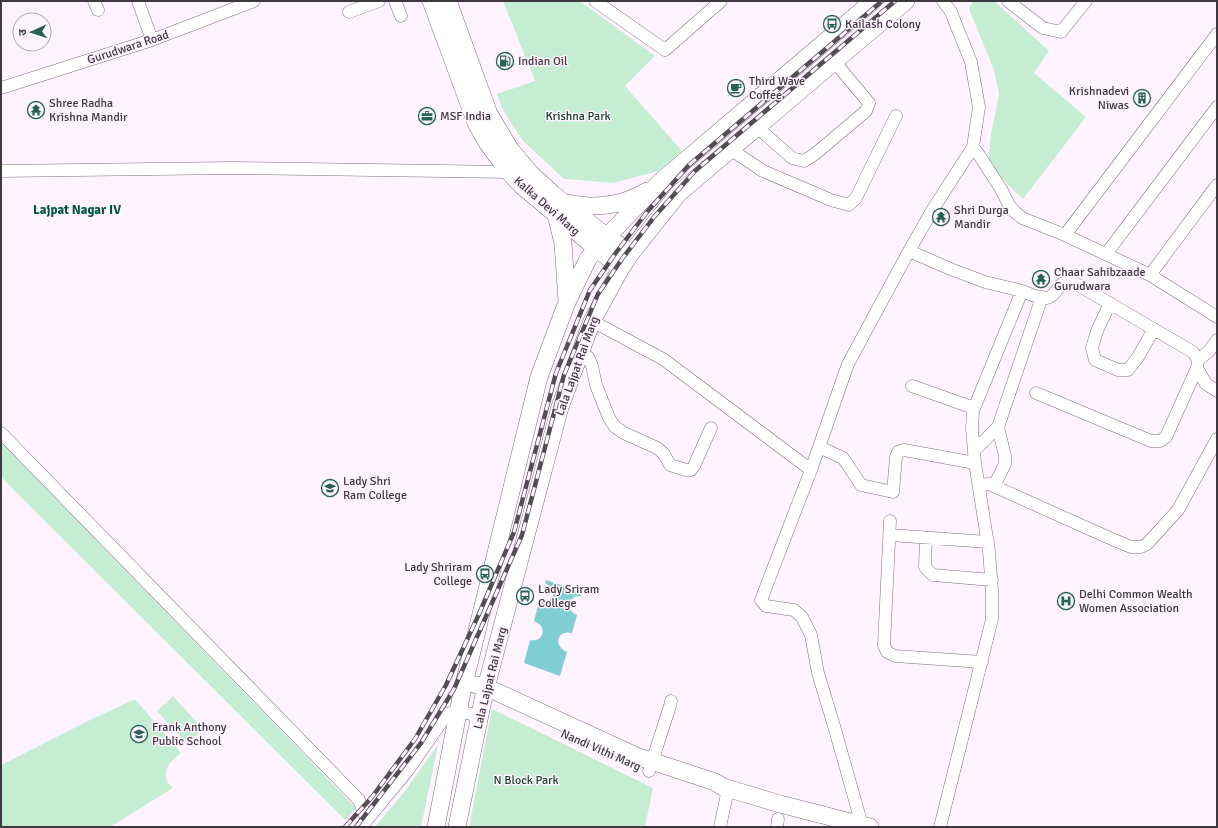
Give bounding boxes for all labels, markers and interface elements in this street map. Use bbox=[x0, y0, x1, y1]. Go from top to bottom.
north arrow bbox=[12, 12, 52, 52]
bus stop icon: Kailash Colony bbox=[822, 14, 842, 34]
place label: Kailash Colony bbox=[845, 17, 921, 32]
street label: Gurudwara Road bbox=[85, 27, 171, 68]
text: उ bbox=[16, 28, 29, 36]
fuel station icon: Indian Oil bbox=[495, 51, 515, 71]
place label: Indian Oil bbox=[518, 54, 568, 69]
place label: Third Wave Coffee bbox=[749, 74, 805, 103]
cafe icon: Third Wave Coffee bbox=[726, 78, 746, 98]
place label: Krishnadevi Niwas bbox=[1069, 84, 1129, 113]
building icon: Krishnadevi Niwas bbox=[1132, 88, 1152, 108]
place label: Shree Radha Krishna Mandir bbox=[49, 96, 128, 125]
temple icon: Shree Radha Krishna Mandir bbox=[26, 100, 46, 120]
office icon: MSF India bbox=[417, 106, 437, 126]
place label: MSF India bbox=[440, 109, 491, 124]
park label: Krishna Park bbox=[545, 109, 611, 124]
street label: Kalka Devi Marg bbox=[511, 174, 583, 239]
district label: Lajpat Nagar IV bbox=[33, 202, 121, 218]
place label: Shri Durga Mandir bbox=[954, 203, 1009, 232]
temple icon: Shri Durga Mandir bbox=[931, 207, 951, 227]
place label: Chaar Sahibzaade Gurudwara bbox=[1054, 265, 1146, 294]
temple icon: Chaar Sahibzaade Gurudwara bbox=[1031, 269, 1051, 289]
street label: Lala Lajpat Rai Marg bbox=[553, 314, 602, 418]
place label: Lady Shri Ram College bbox=[343, 474, 407, 503]
school or university icon: Lady Shri Ram College bbox=[320, 478, 340, 498]
place label: Lady Shriram College bbox=[404, 560, 472, 589]
bus stop icon: Lady Shriram College bbox=[475, 564, 495, 584]
place label: Lady Sriram College bbox=[538, 582, 599, 611]
bus stop icon: Lady Sriram College bbox=[515, 586, 535, 606]
place label: Delhi Common Wealth Women Association bbox=[1079, 587, 1193, 616]
hospital icon: Delhi Common Wealth Women Association bbox=[1056, 591, 1076, 611]
street label: Lala Lajpat Rai Marg bbox=[471, 625, 510, 731]
place label: Frank Anthony Public School bbox=[152, 720, 227, 749]
school or university icon: Frank Anthony Public School bbox=[129, 724, 149, 744]
street label: Nandi Vithi Marg bbox=[558, 726, 643, 775]
park label: N Block Park bbox=[493, 773, 559, 788]

